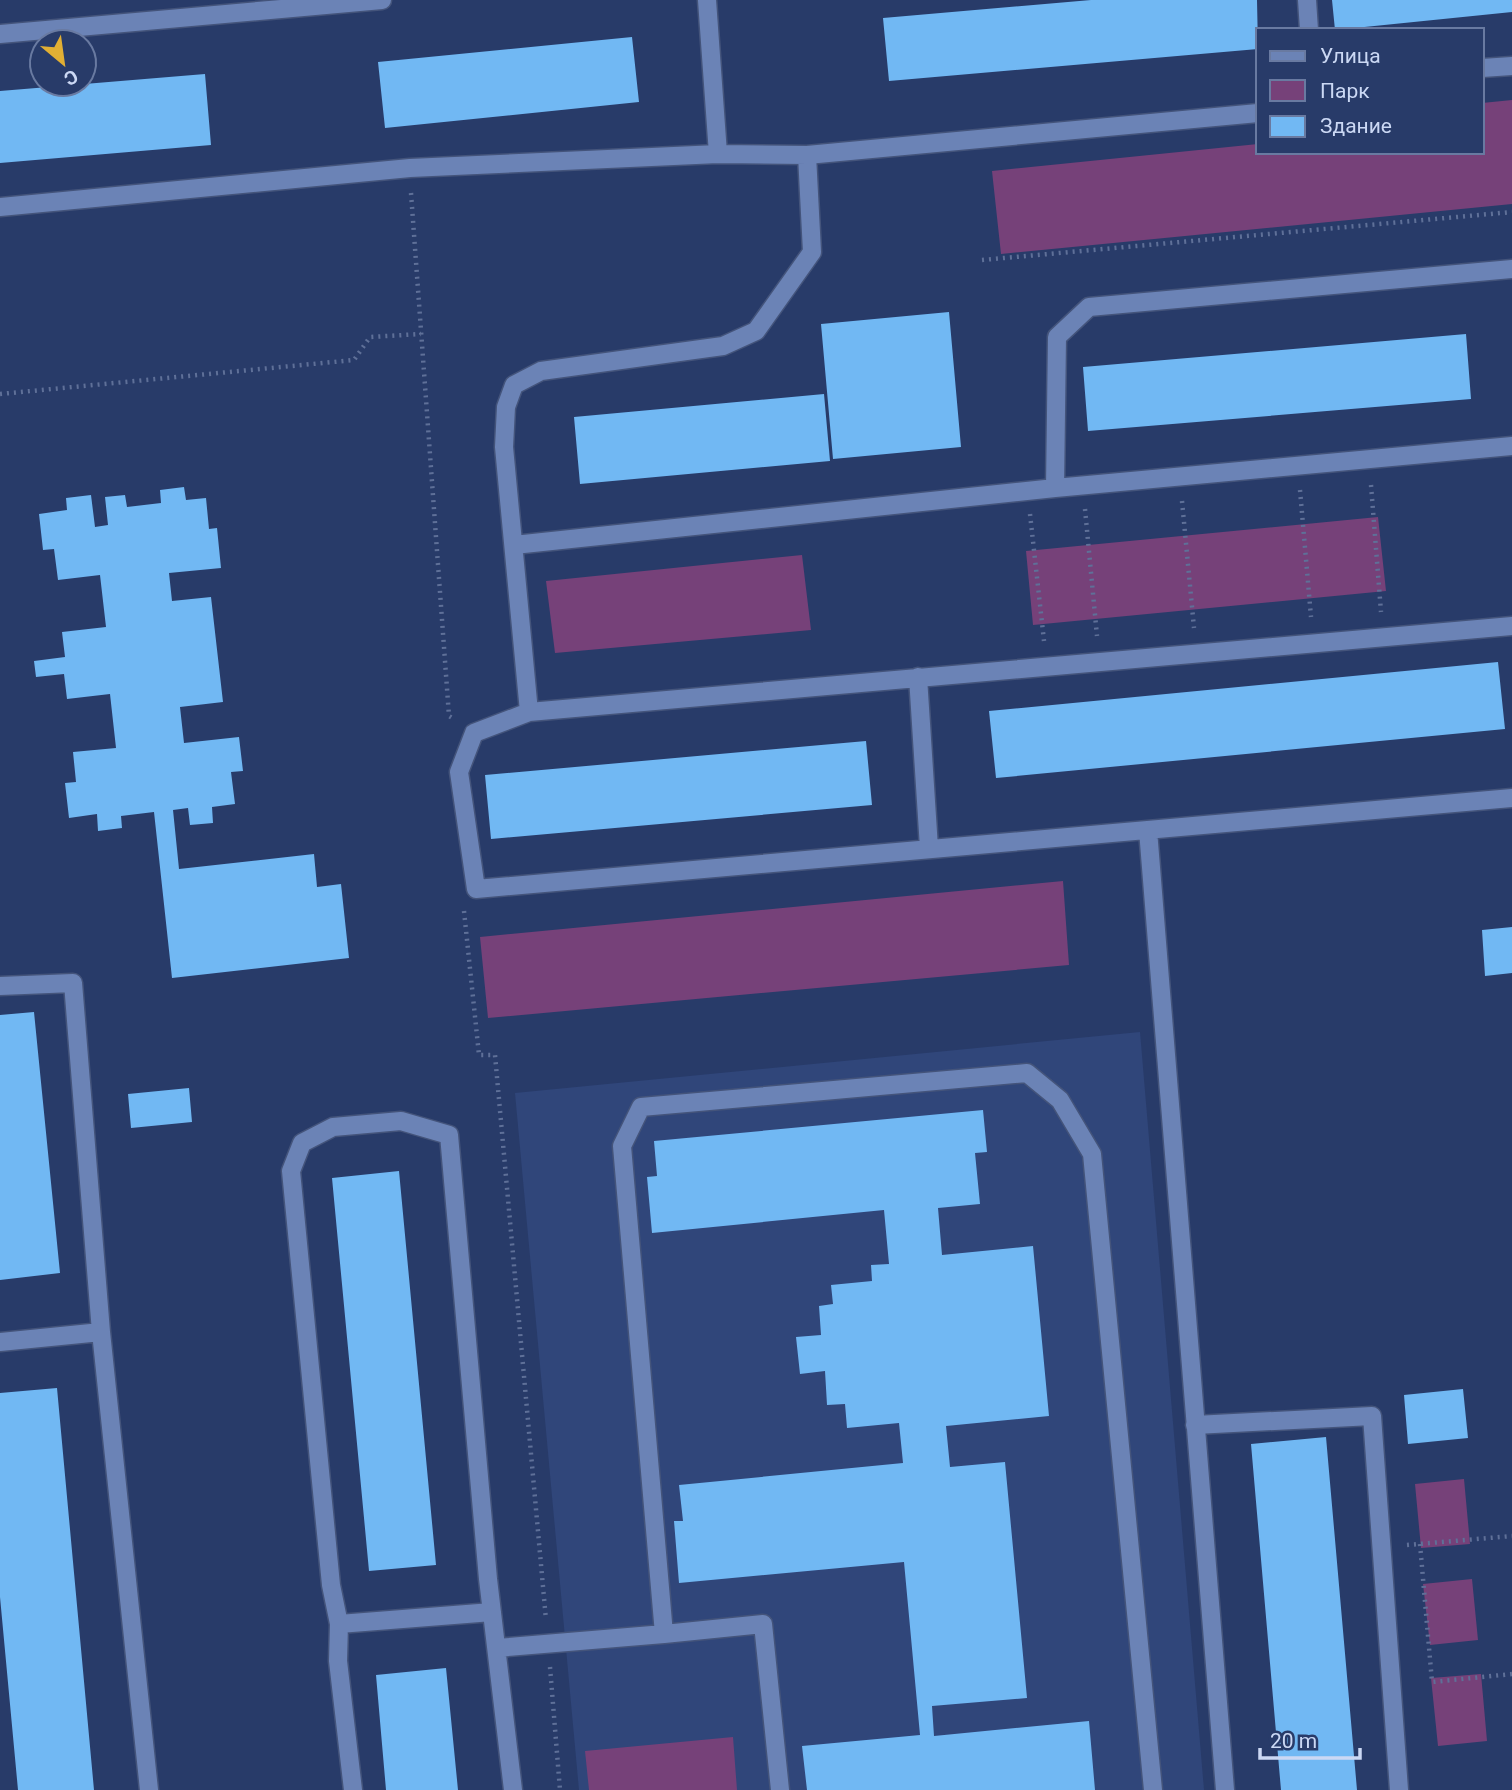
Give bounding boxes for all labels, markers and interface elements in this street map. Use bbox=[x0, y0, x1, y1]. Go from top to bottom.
north arrow bbox=[28, 28, 98, 98]
legend bbox=[1256, 28, 1484, 154]
text: Улица bbox=[1320, 44, 1381, 68]
text: С bbox=[60, 64, 82, 91]
text: Парк bbox=[1320, 79, 1370, 103]
text: Здание bbox=[1320, 114, 1392, 138]
scale bar bbox=[1260, 1716, 1360, 1760]
text: 20 m bbox=[1270, 1729, 1317, 1753]

